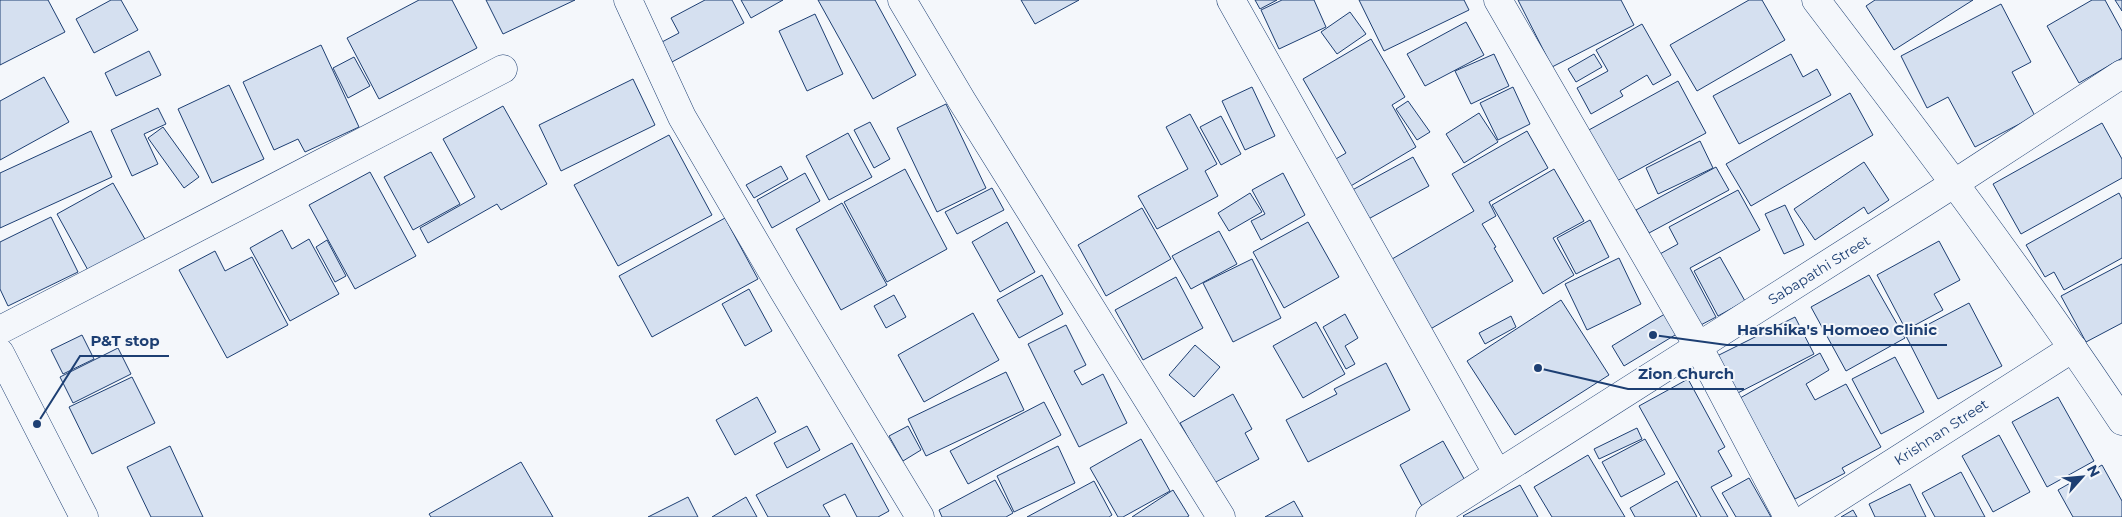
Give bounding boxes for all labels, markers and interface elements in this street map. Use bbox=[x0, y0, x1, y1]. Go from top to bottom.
street label: Sabapathi Street bbox=[1765, 231, 1874, 309]
callout: Harshika's Homoeo Clinic bbox=[1727, 315, 1947, 345]
text: Harshika's Homoeo Clinic bbox=[1737, 320, 1937, 339]
callout: P&T stop bbox=[80, 326, 169, 356]
text: P&T stop bbox=[90, 331, 160, 350]
callout: Zion Church bbox=[1628, 359, 1744, 389]
text: Zion Church bbox=[1638, 364, 1734, 383]
street label: Krishnan Street bbox=[1891, 395, 1992, 469]
north arrow bbox=[2057, 452, 2107, 502]
text: N bbox=[2083, 462, 2104, 480]

